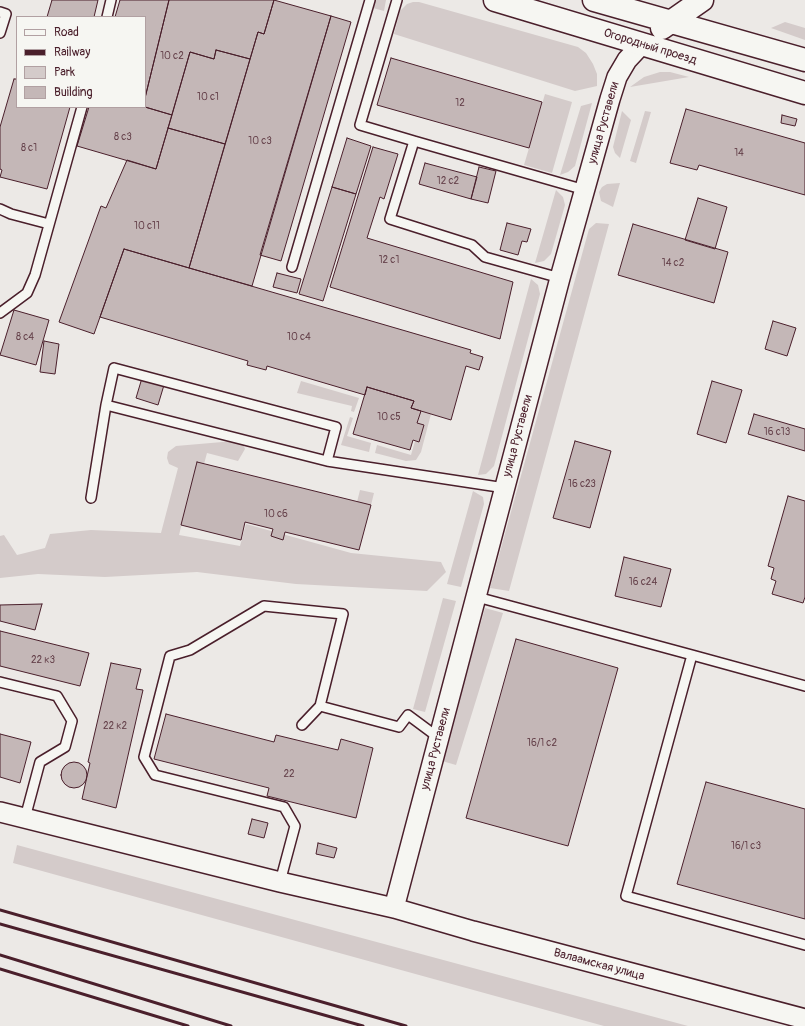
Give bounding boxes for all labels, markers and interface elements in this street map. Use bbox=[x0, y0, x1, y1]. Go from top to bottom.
legend bbox=[16, 16, 146, 108]
text: Road bbox=[54, 25, 79, 40]
street label: Огородный проезд bbox=[602, 26, 698, 68]
text: Railway bbox=[54, 45, 90, 60]
house number: 10 с2 bbox=[160, 50, 184, 62]
text: Park bbox=[54, 65, 75, 80]
street label: улица Руставели bbox=[585, 80, 623, 166]
text: Building bbox=[54, 85, 93, 100]
house number: 10 c1 bbox=[197, 91, 219, 103]
house number: 12 bbox=[455, 97, 465, 109]
house number: 8 с3 bbox=[114, 131, 132, 143]
house number: 10 с3 bbox=[248, 135, 272, 147]
house number: 8 с1 bbox=[21, 142, 37, 154]
house number: 14 bbox=[734, 147, 744, 159]
house number: 12 с2 bbox=[437, 175, 459, 187]
house number: 10 с11 bbox=[134, 220, 160, 232]
house number: 12 с1 bbox=[379, 254, 399, 266]
house number: 14 с2 bbox=[662, 257, 684, 269]
house number: 8 c4 bbox=[16, 331, 34, 343]
house number: 10 с4 bbox=[287, 331, 311, 343]
street label: улица Руставели bbox=[500, 393, 536, 479]
house number: 10 с5 bbox=[377, 411, 401, 423]
house number: 16 c13 bbox=[764, 426, 790, 438]
house number: 16 c23 bbox=[568, 478, 596, 490]
house number: 10 с6 bbox=[264, 508, 288, 520]
house number: 16 c24 bbox=[629, 576, 657, 588]
house number: 22 к3 bbox=[31, 654, 55, 666]
street label: улица Руставели bbox=[418, 706, 454, 792]
house number: 22 к2 bbox=[103, 720, 127, 732]
house number: 16/1 с2 bbox=[527, 737, 557, 749]
house number: 22 bbox=[283, 768, 295, 780]
house number: 16/1 с3 bbox=[731, 840, 761, 852]
street label: Валаамская улица bbox=[552, 946, 646, 984]

